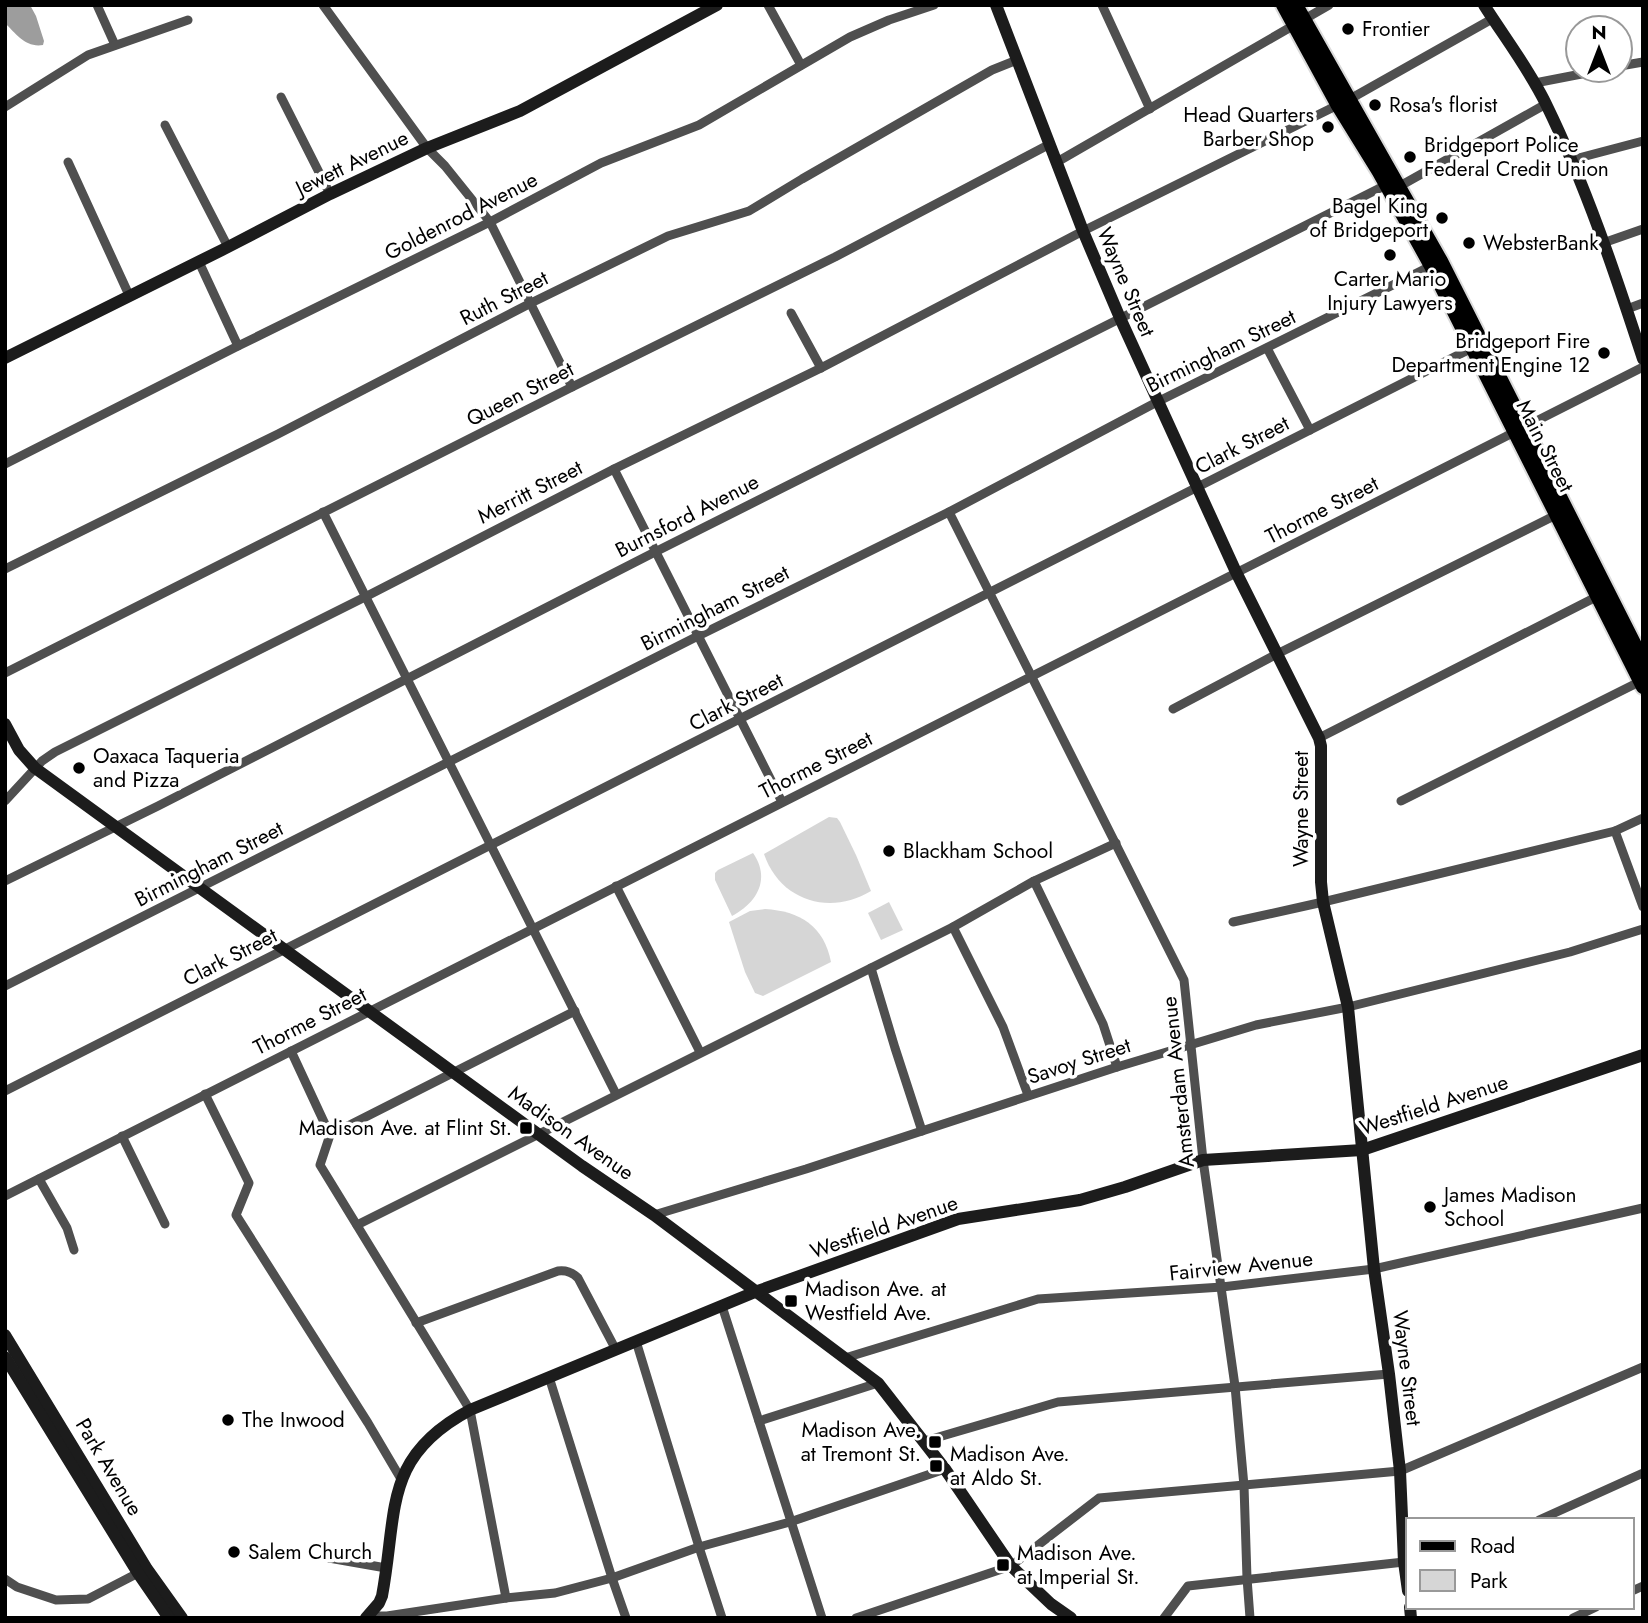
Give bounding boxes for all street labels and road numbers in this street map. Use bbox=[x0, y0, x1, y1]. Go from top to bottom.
street label: Jewett Avenue bbox=[288, 123, 414, 205]
street label: Goldenrod Avenue bbox=[379, 164, 543, 268]
street label: Wayne Street bbox=[1089, 223, 1163, 341]
street label: Ruth Street bbox=[455, 263, 553, 333]
street label: Birmingham Street bbox=[1141, 302, 1301, 400]
street label: Queen Street bbox=[461, 354, 579, 434]
street label: Main Street bbox=[1509, 395, 1581, 497]
street label: Clark Street bbox=[1190, 408, 1294, 482]
street label: Merritt Street bbox=[472, 453, 588, 531]
street label: Burnsford Avenue bbox=[610, 467, 764, 565]
street label: Thorme Street bbox=[1260, 469, 1384, 551]
street label: Birmingham Street bbox=[636, 558, 794, 658]
street label: Clark Street bbox=[684, 665, 788, 739]
street label: Thorme Street bbox=[754, 724, 878, 806]
street label: Wayne Street bbox=[1286, 751, 1316, 867]
street label: Birmingham Street bbox=[130, 814, 288, 914]
street label: Clark Street bbox=[178, 920, 282, 994]
street label: Thorme Street bbox=[248, 980, 372, 1062]
street label: Amsterdam Avenue bbox=[1154, 995, 1202, 1169]
street label: Savoy Street bbox=[1023, 1030, 1135, 1092]
street label: Westfield Avenue bbox=[1356, 1067, 1512, 1143]
street label: Madison Avenue bbox=[502, 1078, 640, 1188]
street label: Westfield Avenue bbox=[806, 1188, 962, 1266]
street label: Fairview Avenue bbox=[1168, 1244, 1315, 1288]
street label: Wayne Street bbox=[1385, 1309, 1429, 1427]
street label: Park Avenue bbox=[68, 1412, 150, 1522]

